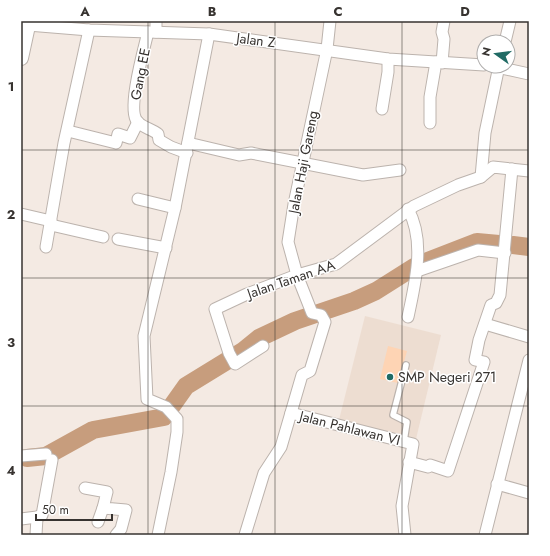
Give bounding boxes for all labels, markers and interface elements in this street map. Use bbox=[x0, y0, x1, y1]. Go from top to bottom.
text: A bbox=[79, 2, 90, 21]
text: B bbox=[208, 2, 217, 21]
text: C bbox=[333, 2, 343, 21]
text: D bbox=[460, 2, 470, 21]
street label: Jalan Z bbox=[233, 27, 277, 52]
north arrow bbox=[476, 34, 516, 74]
text: N bbox=[477, 45, 495, 58]
street label: Gang EE bbox=[125, 46, 155, 102]
text: 1 bbox=[8, 77, 14, 96]
street label: Jalan Haji Gareng bbox=[283, 109, 323, 217]
text: 2 bbox=[7, 205, 15, 224]
street label: Jalan Taman AA bbox=[243, 254, 338, 304]
text: 3 bbox=[7, 333, 15, 352]
place label: SMP Negeri 271 bbox=[398, 367, 496, 387]
marker: SMP Negeri 271 bbox=[385, 372, 395, 382]
street label: Jalan Pahlawan VI bbox=[296, 405, 403, 450]
text: 4 bbox=[6, 461, 16, 480]
scale bar bbox=[36, 496, 112, 522]
text: 50 m bbox=[42, 501, 69, 519]

